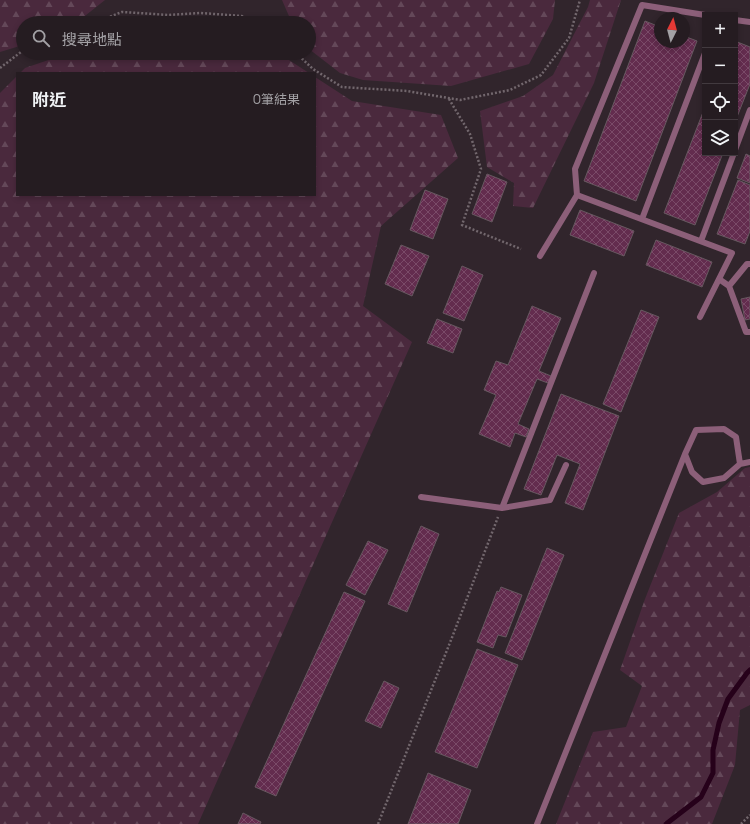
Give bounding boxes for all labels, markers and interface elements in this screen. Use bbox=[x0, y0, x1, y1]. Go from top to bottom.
north arrow bbox=[654, 12, 690, 48]
map controls bbox=[702, 12, 738, 156]
button: + bbox=[702, 12, 738, 48]
search box bbox=[16, 16, 316, 60]
icon: search bbox=[30, 27, 52, 49]
text: 搜尋地點 bbox=[62, 30, 122, 49]
button: − bbox=[702, 48, 738, 84]
button: locate bbox=[702, 84, 738, 120]
text: 附近 bbox=[32, 89, 66, 111]
text: 0筆結果 bbox=[253, 91, 300, 108]
button: layers bbox=[702, 120, 738, 156]

